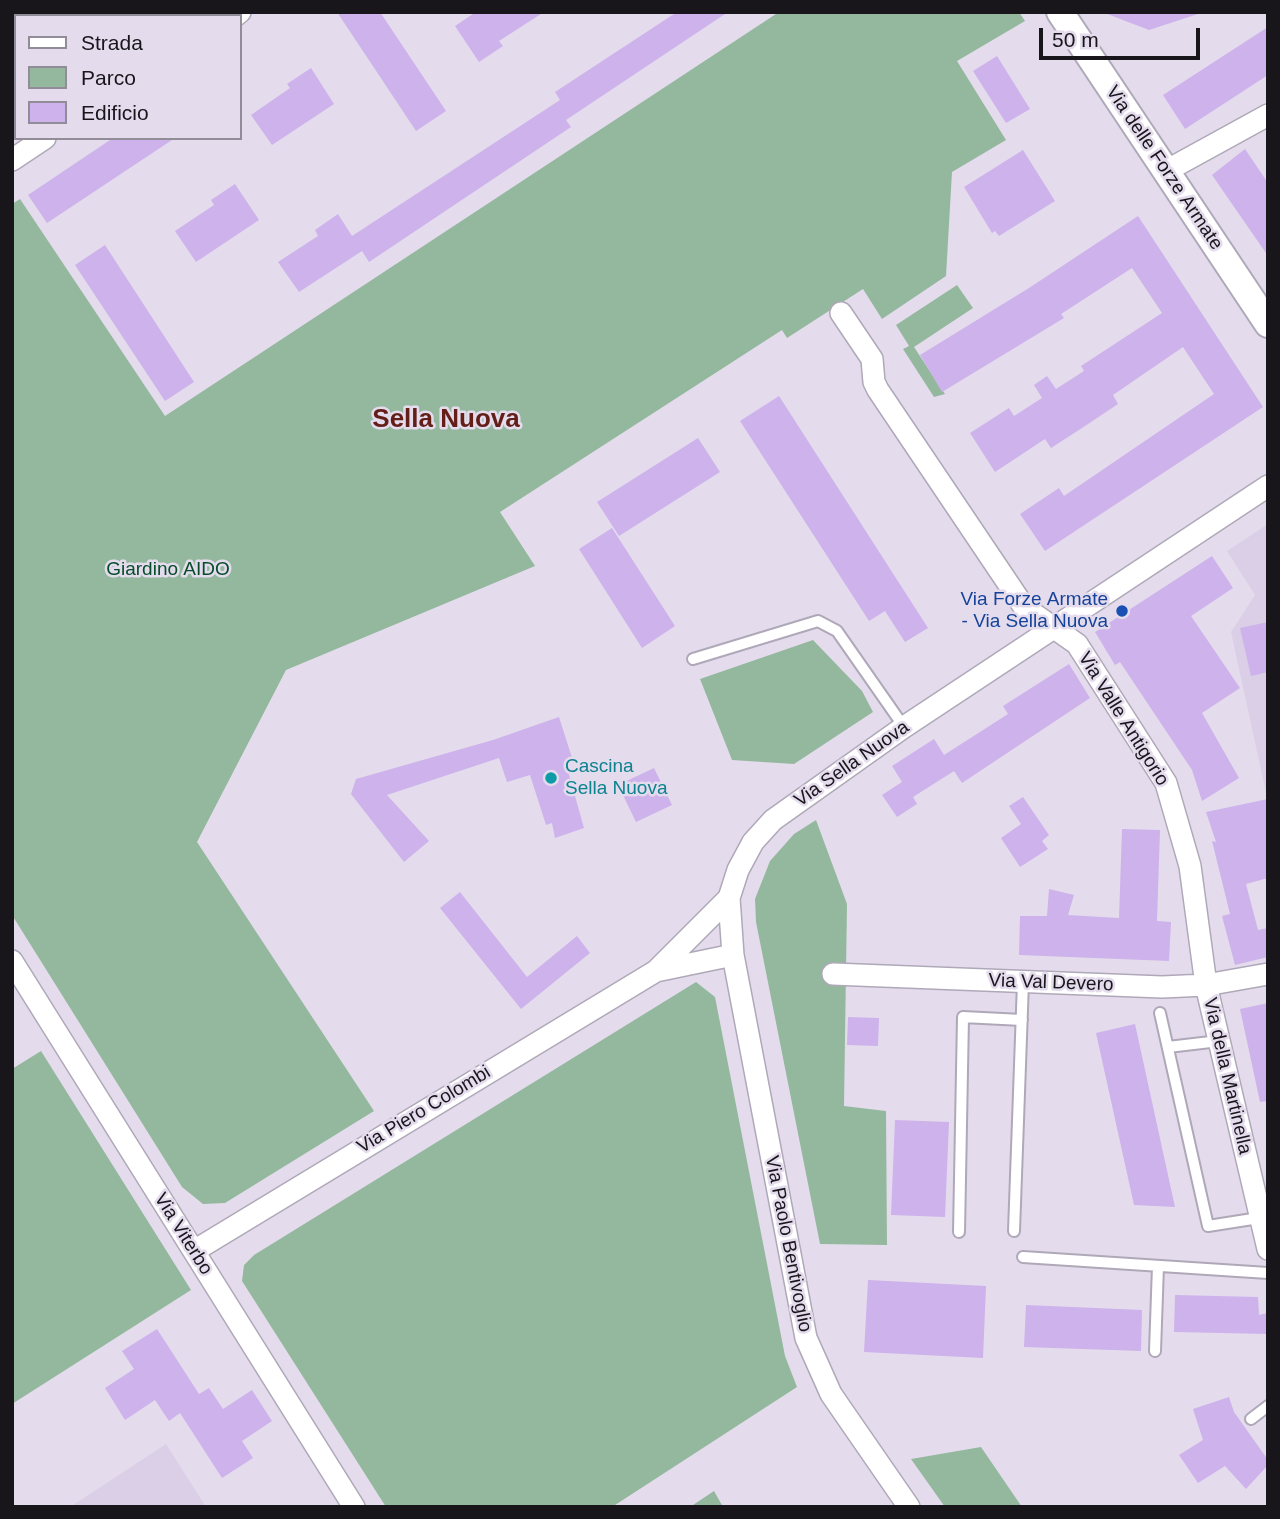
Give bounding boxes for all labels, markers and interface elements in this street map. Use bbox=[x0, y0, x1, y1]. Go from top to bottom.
legend bbox=[14, 14, 242, 140]
scale bar bbox=[1042, 14, 1203, 58]
text: 50 m bbox=[1052, 28, 1099, 51]
text: Strada bbox=[81, 31, 143, 54]
text: Parco bbox=[81, 66, 136, 89]
street label: Via delle Forze Armate bbox=[1101, 82, 1227, 254]
text: Edificio bbox=[81, 101, 149, 124]
district label: Sella Nuova bbox=[372, 404, 520, 436]
park label: Giardino AIDO bbox=[106, 559, 230, 581]
place label: Via Forze Armate - Via Sella Nuova bbox=[961, 589, 1108, 633]
marker: Via Forze Armate - Via Sella Nuova bbox=[1114, 603, 1130, 619]
street label: Via Valle Antigorio bbox=[1073, 648, 1173, 790]
street label: Via Sella Nuova bbox=[790, 716, 914, 812]
place label: Cascina Sella Nuova bbox=[565, 756, 667, 800]
marker: Cascina Sella Nuova bbox=[543, 770, 559, 786]
street label: Via Val Devero bbox=[988, 969, 1114, 997]
street label: Via della Martinella bbox=[1198, 995, 1256, 1157]
street label: Via Piero Colombi bbox=[353, 1061, 495, 1159]
street label: Via Paolo Bentivoglio bbox=[760, 1154, 816, 1334]
street label: Via Viterbo bbox=[149, 1189, 217, 1279]

